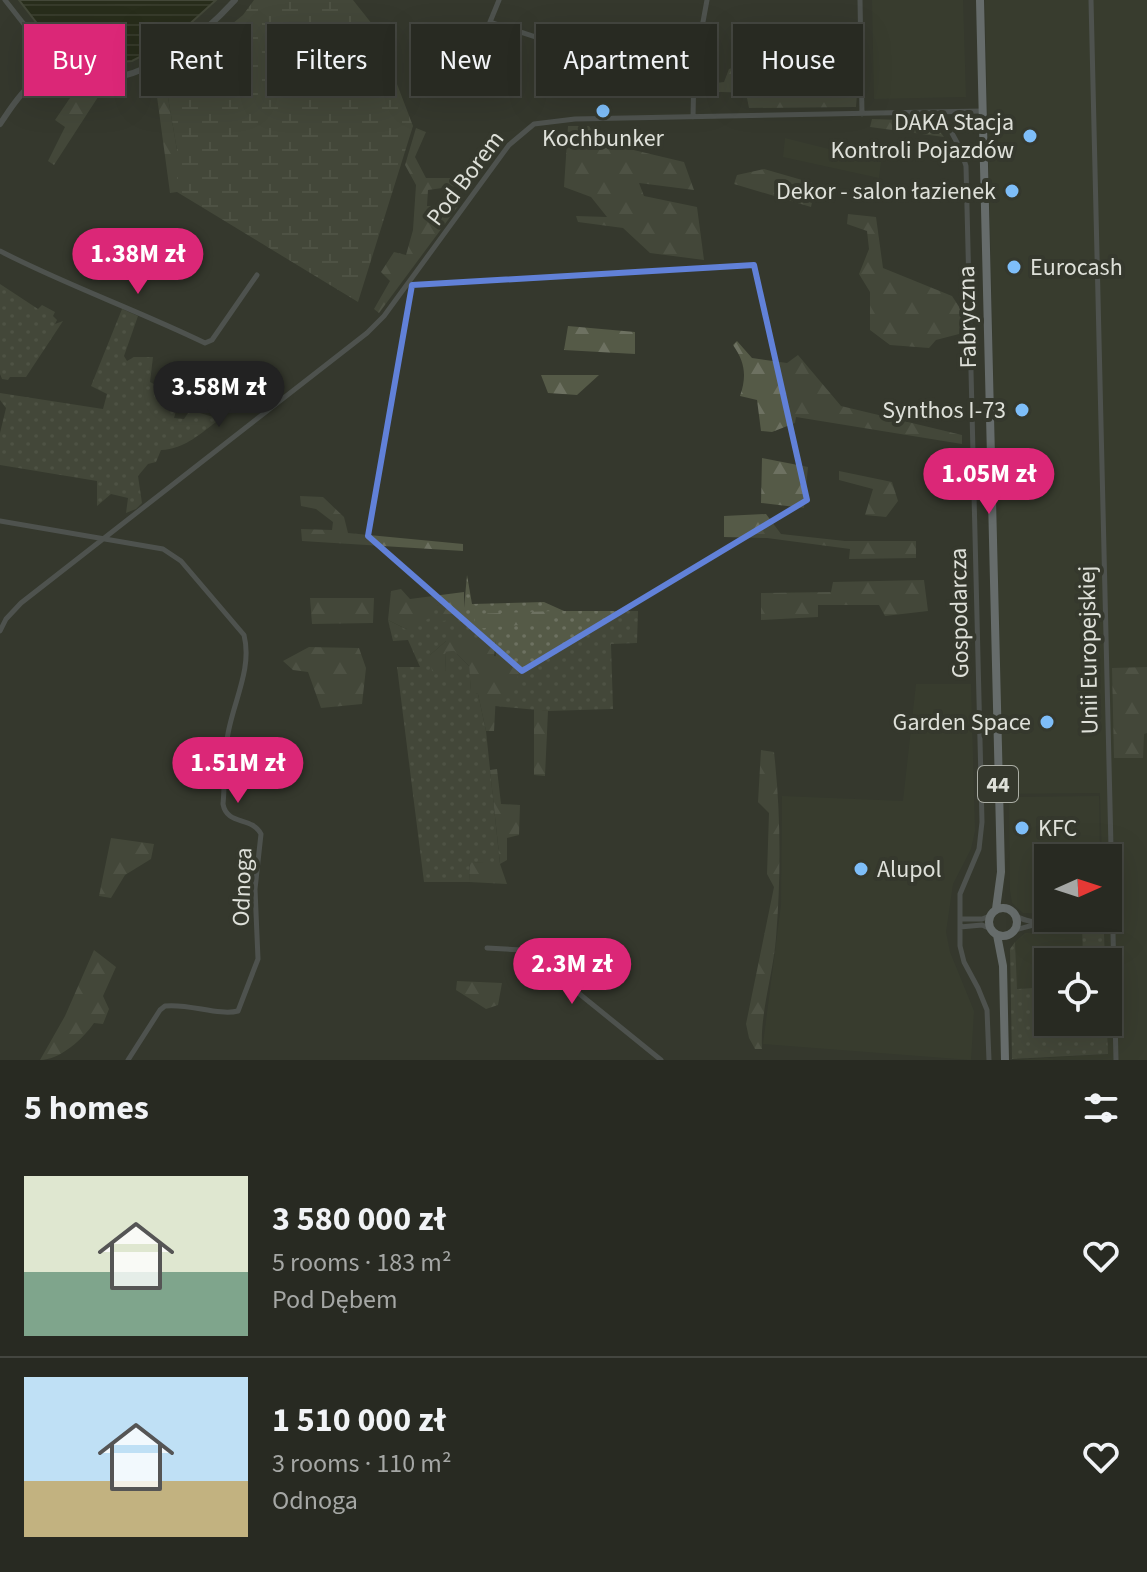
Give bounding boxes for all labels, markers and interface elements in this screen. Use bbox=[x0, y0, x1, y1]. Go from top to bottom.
chip: Buy bbox=[24, 24, 125, 96]
chip: Rent bbox=[141, 24, 251, 96]
chip: Filters bbox=[267, 24, 395, 96]
chip: New bbox=[411, 24, 520, 96]
chip: Apartment bbox=[536, 24, 717, 96]
chip: House bbox=[733, 24, 863, 96]
marker: Kochbunker bbox=[594, 102, 612, 120]
place label: DAKA Stacja Kontroli Pojazdów bbox=[831, 105, 1014, 168]
place label: Kochbunker bbox=[542, 121, 665, 156]
street label: Pod Borem bbox=[418, 123, 513, 233]
marker: DAKA Stacja Kontroli Pojazdów bbox=[1021, 127, 1039, 145]
place label: Dekor - salon łazienek bbox=[776, 174, 996, 209]
marker: Dekor - salon łazienek bbox=[1003, 182, 1021, 200]
pin: 1.38M zł bbox=[55, 228, 221, 296]
text: 1.38M zł bbox=[90, 235, 186, 272]
place label: Eurocash bbox=[1030, 250, 1123, 285]
marker: Eurocash bbox=[1005, 258, 1023, 276]
street label: Fabryczna bbox=[949, 265, 986, 369]
pin: 3.58M zł bbox=[136, 361, 302, 429]
text: 3.58M zł bbox=[171, 368, 267, 405]
place label: Synthos I-73 bbox=[882, 393, 1006, 428]
marker: Synthos I-73 bbox=[1013, 401, 1031, 419]
pin: 1.05M zł bbox=[906, 448, 1072, 516]
text: 1.05M zł bbox=[941, 455, 1037, 492]
street label: Gospodarcza bbox=[941, 548, 978, 678]
street label: Unii Europejskiej bbox=[1070, 565, 1107, 735]
place label: Garden Space bbox=[893, 705, 1031, 740]
marker: Garden Space bbox=[1038, 713, 1056, 731]
pin: 1.51M zł bbox=[155, 737, 321, 805]
text: 1.51M zł bbox=[190, 744, 286, 781]
road number: 44 bbox=[978, 766, 1018, 802]
place label: KFC bbox=[1038, 811, 1077, 846]
marker: KFC bbox=[1013, 819, 1031, 837]
north arrow bbox=[1034, 844, 1122, 932]
map controls bbox=[1034, 844, 1122, 1036]
street label: Odnoga bbox=[224, 847, 261, 927]
place label: Alupol bbox=[877, 852, 942, 887]
marker: Alupol bbox=[852, 860, 870, 878]
pin: 2.3M zł bbox=[498, 938, 646, 1006]
text: 2.3M zł bbox=[531, 945, 613, 982]
button: locate bbox=[1034, 948, 1122, 1036]
text: 5 homes bbox=[24, 1084, 149, 1133]
icon: filters bbox=[1079, 1086, 1123, 1130]
text: 3 580 000 zł bbox=[272, 1195, 446, 1244]
icon: home bbox=[88, 1208, 184, 1304]
icon: heart bbox=[1079, 1234, 1123, 1278]
text: 5 rooms · 183 m² bbox=[272, 1244, 451, 1281]
text: Pod Dębem bbox=[272, 1281, 398, 1318]
text: 1 510 000 zł bbox=[272, 1396, 446, 1445]
icon: home bbox=[88, 1409, 184, 1505]
icon: heart bbox=[1079, 1435, 1123, 1479]
text: 3 rooms · 110 m² bbox=[272, 1445, 451, 1482]
text: Odnoga bbox=[272, 1482, 358, 1519]

